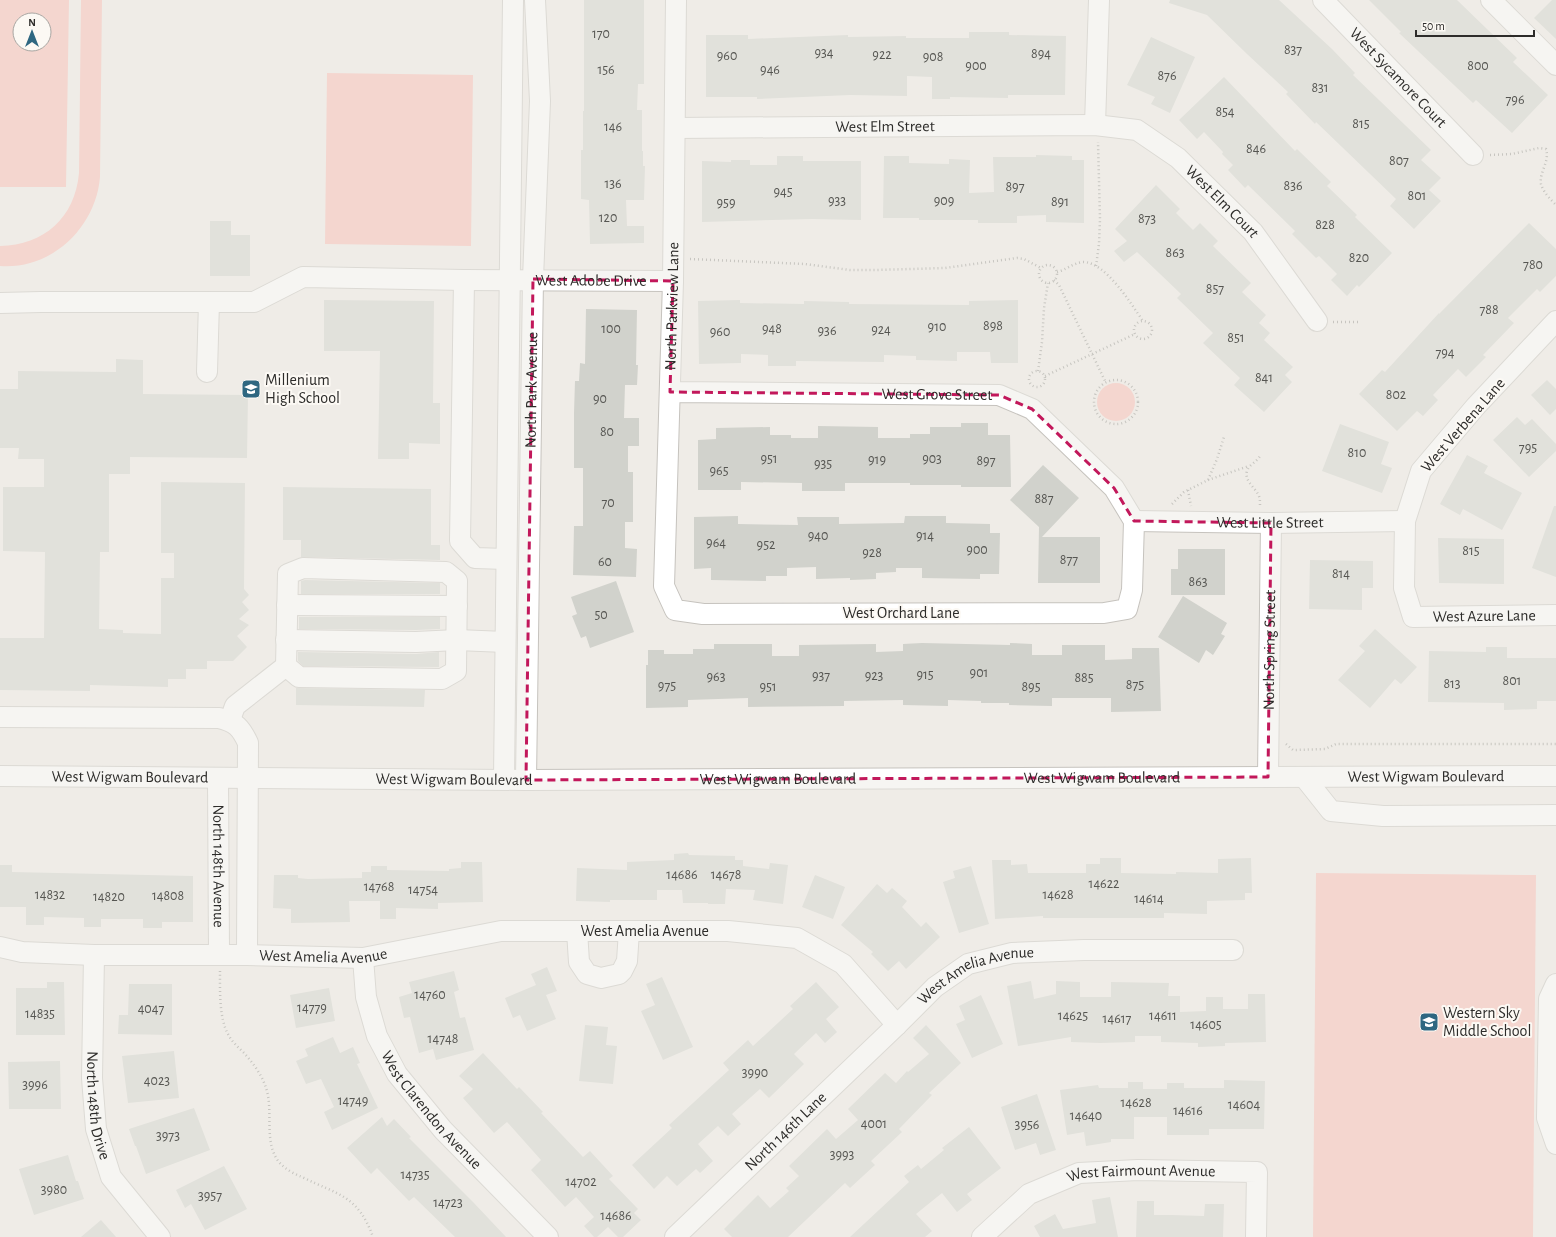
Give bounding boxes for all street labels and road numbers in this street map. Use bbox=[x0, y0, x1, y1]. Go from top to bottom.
street label: West Sycamore Court bbox=[1347, 25, 1450, 130]
street label: West Elm Street bbox=[835, 118, 935, 135]
street label: West Elm Court bbox=[1182, 162, 1262, 240]
street label: North Parkview Lane bbox=[662, 242, 681, 370]
street label: West Adobe Drive bbox=[535, 272, 647, 289]
street label: North Park Avenue bbox=[523, 332, 540, 448]
street label: West Verbena Lane bbox=[1418, 375, 1508, 475]
street label: West Grove Street bbox=[881, 386, 993, 403]
street label: West Little Street bbox=[1216, 514, 1324, 531]
street label: North Spring Street bbox=[1261, 590, 1278, 710]
street label: West Orchard Lane bbox=[842, 605, 960, 621]
street label: West Azure Lane bbox=[1433, 607, 1536, 625]
street label: West Wigwam Boulevard bbox=[52, 768, 208, 786]
street label: West Wigwam Boulevard bbox=[1348, 768, 1504, 785]
street label: West Wigwam Boulevard bbox=[1024, 769, 1180, 786]
street label: West Wigwam Boulevard bbox=[375, 771, 532, 788]
street label: West Wigwam Boulevard bbox=[700, 771, 856, 787]
street label: North 148th Avenue bbox=[210, 804, 227, 928]
street label: West Amelia Avenue bbox=[580, 923, 709, 939]
street label: West Amelia Avenue bbox=[915, 944, 1034, 1007]
street label: West Amelia Avenue bbox=[259, 945, 389, 966]
street label: West Clarendon Avenue bbox=[378, 1048, 485, 1172]
street label: North 148th Drive bbox=[84, 1051, 113, 1162]
street label: North 146th Lane bbox=[742, 1089, 829, 1174]
street label: West Fairmount Avenue bbox=[1064, 1162, 1216, 1185]

